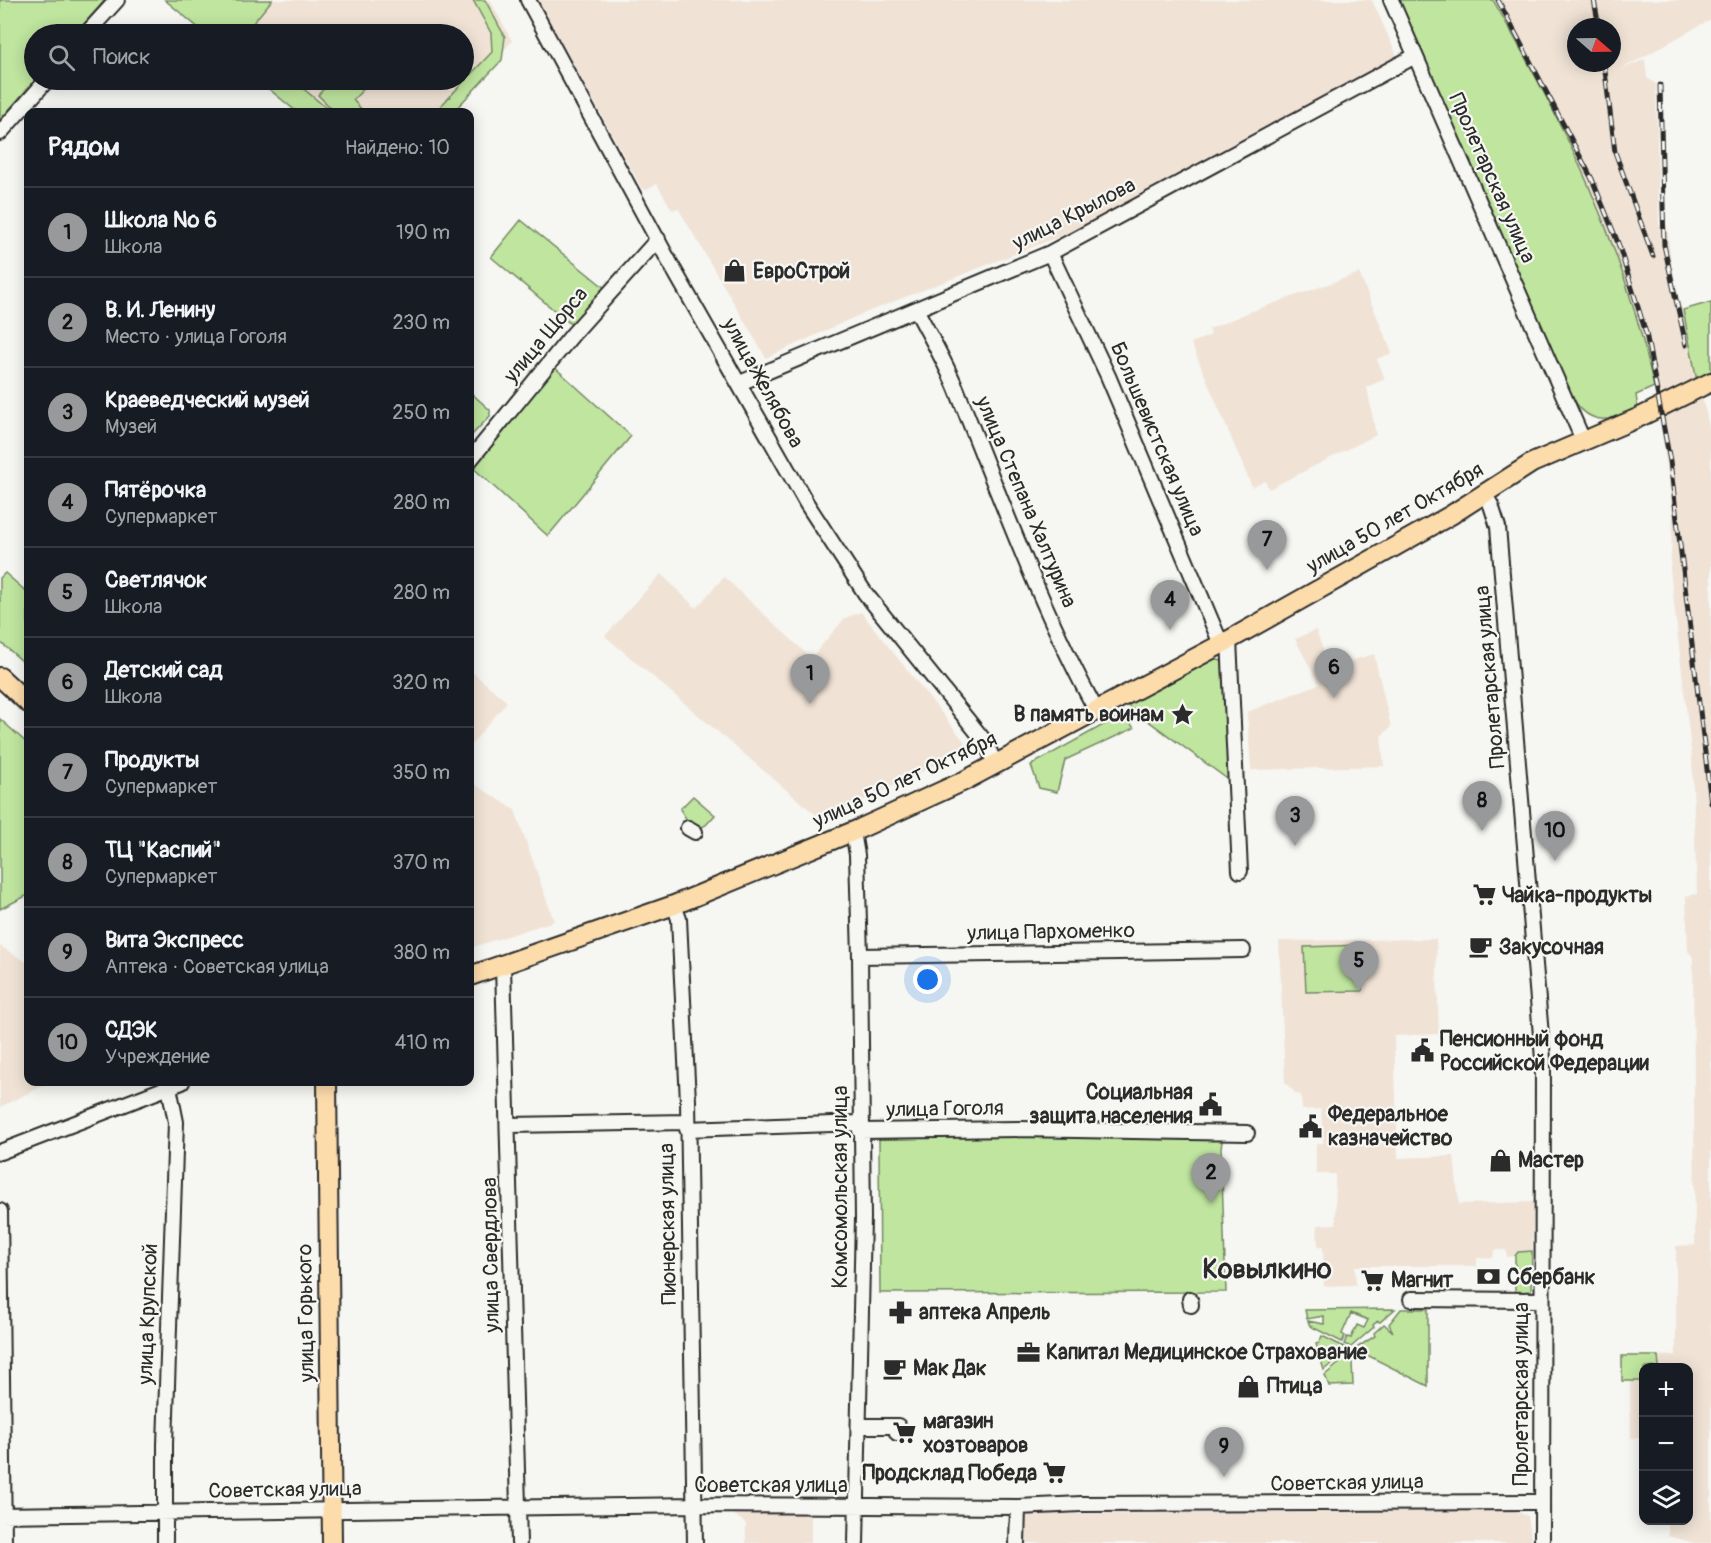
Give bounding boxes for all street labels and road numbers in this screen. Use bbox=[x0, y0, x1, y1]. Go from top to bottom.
street label: Пролетарская улица bbox=[1442, 89, 1542, 267]
street label: улица Крылова bbox=[1007, 171, 1140, 257]
street label: улица Щорса bbox=[497, 281, 594, 389]
street label: улица Желябова bbox=[716, 313, 810, 453]
street label: Большевистская улица bbox=[1104, 338, 1210, 540]
street label: улица Степана Халтурина bbox=[969, 391, 1083, 612]
street label: улица 50 лет Октября bbox=[1301, 456, 1488, 580]
street label: Пролетарская улица bbox=[1469, 584, 1511, 770]
street label: улица 50 лет Октября bbox=[808, 725, 1001, 835]
street label: улица Пархоменко bbox=[966, 917, 1135, 947]
street label: Комсомольская улица bbox=[827, 1086, 854, 1288]
street label: улица Гоголя bbox=[885, 1094, 1004, 1124]
street label: Пионерская улица bbox=[653, 1143, 683, 1305]
street label: улица Свердлова bbox=[476, 1177, 506, 1334]
street label: улица Крупской bbox=[132, 1243, 164, 1386]
street label: улица Горького bbox=[291, 1244, 321, 1383]
street label: Пролетарская улица bbox=[1508, 1302, 1535, 1486]
street label: Советская улица bbox=[1270, 1468, 1424, 1498]
street label: Советская улица bbox=[694, 1472, 848, 1499]
street label: Советская улица bbox=[208, 1475, 362, 1505]

